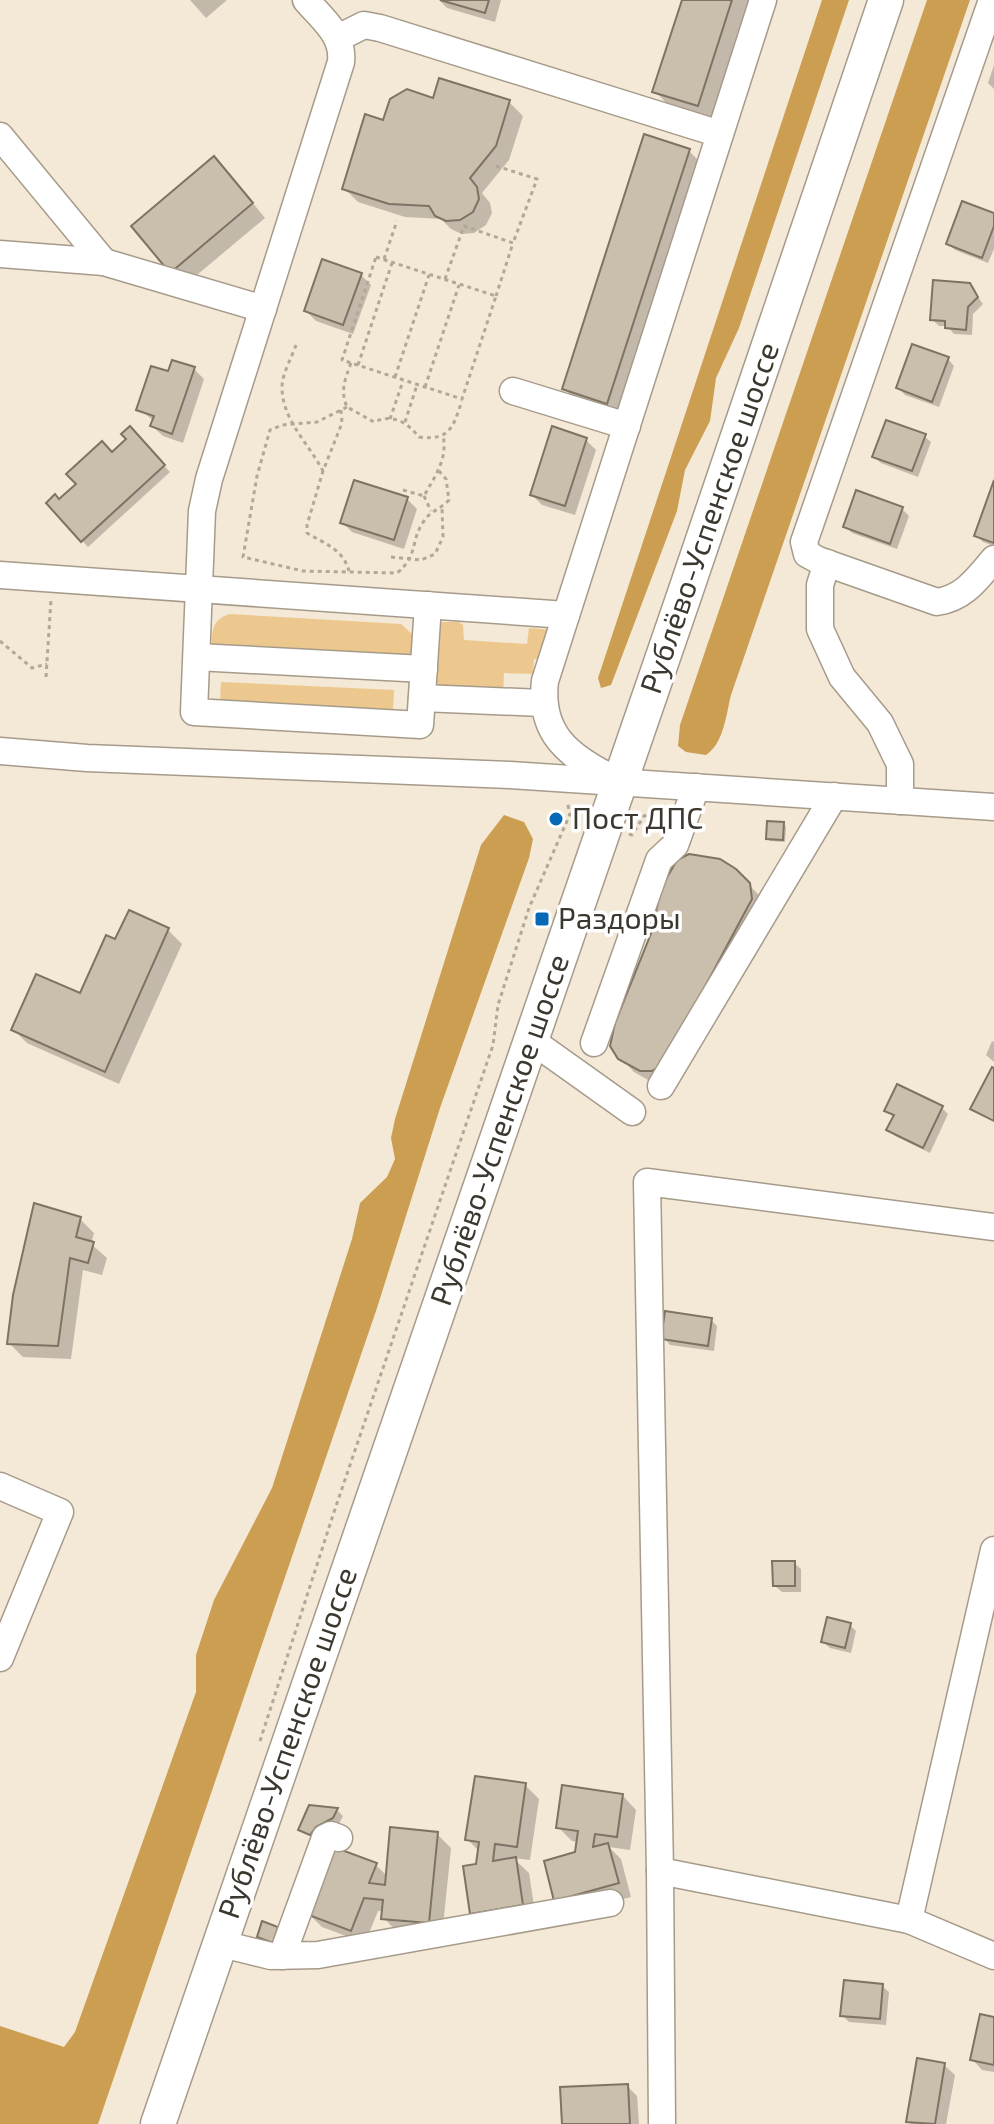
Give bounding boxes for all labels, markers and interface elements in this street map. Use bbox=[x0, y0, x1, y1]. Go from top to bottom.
street label: Рублёво-Успенское шоссе bbox=[631, 337, 786, 698]
place label: Пост ДПС bbox=[572, 799, 703, 835]
marker: Пост ДПС bbox=[547, 810, 565, 828]
place label: Раздоры bbox=[558, 899, 681, 935]
marker: Раздоры bbox=[533, 910, 551, 928]
street label: Рублёво-Успенское шоссе bbox=[421, 949, 576, 1310]
street label: Рублёво-Успенское шоссе bbox=[209, 1562, 364, 1923]

